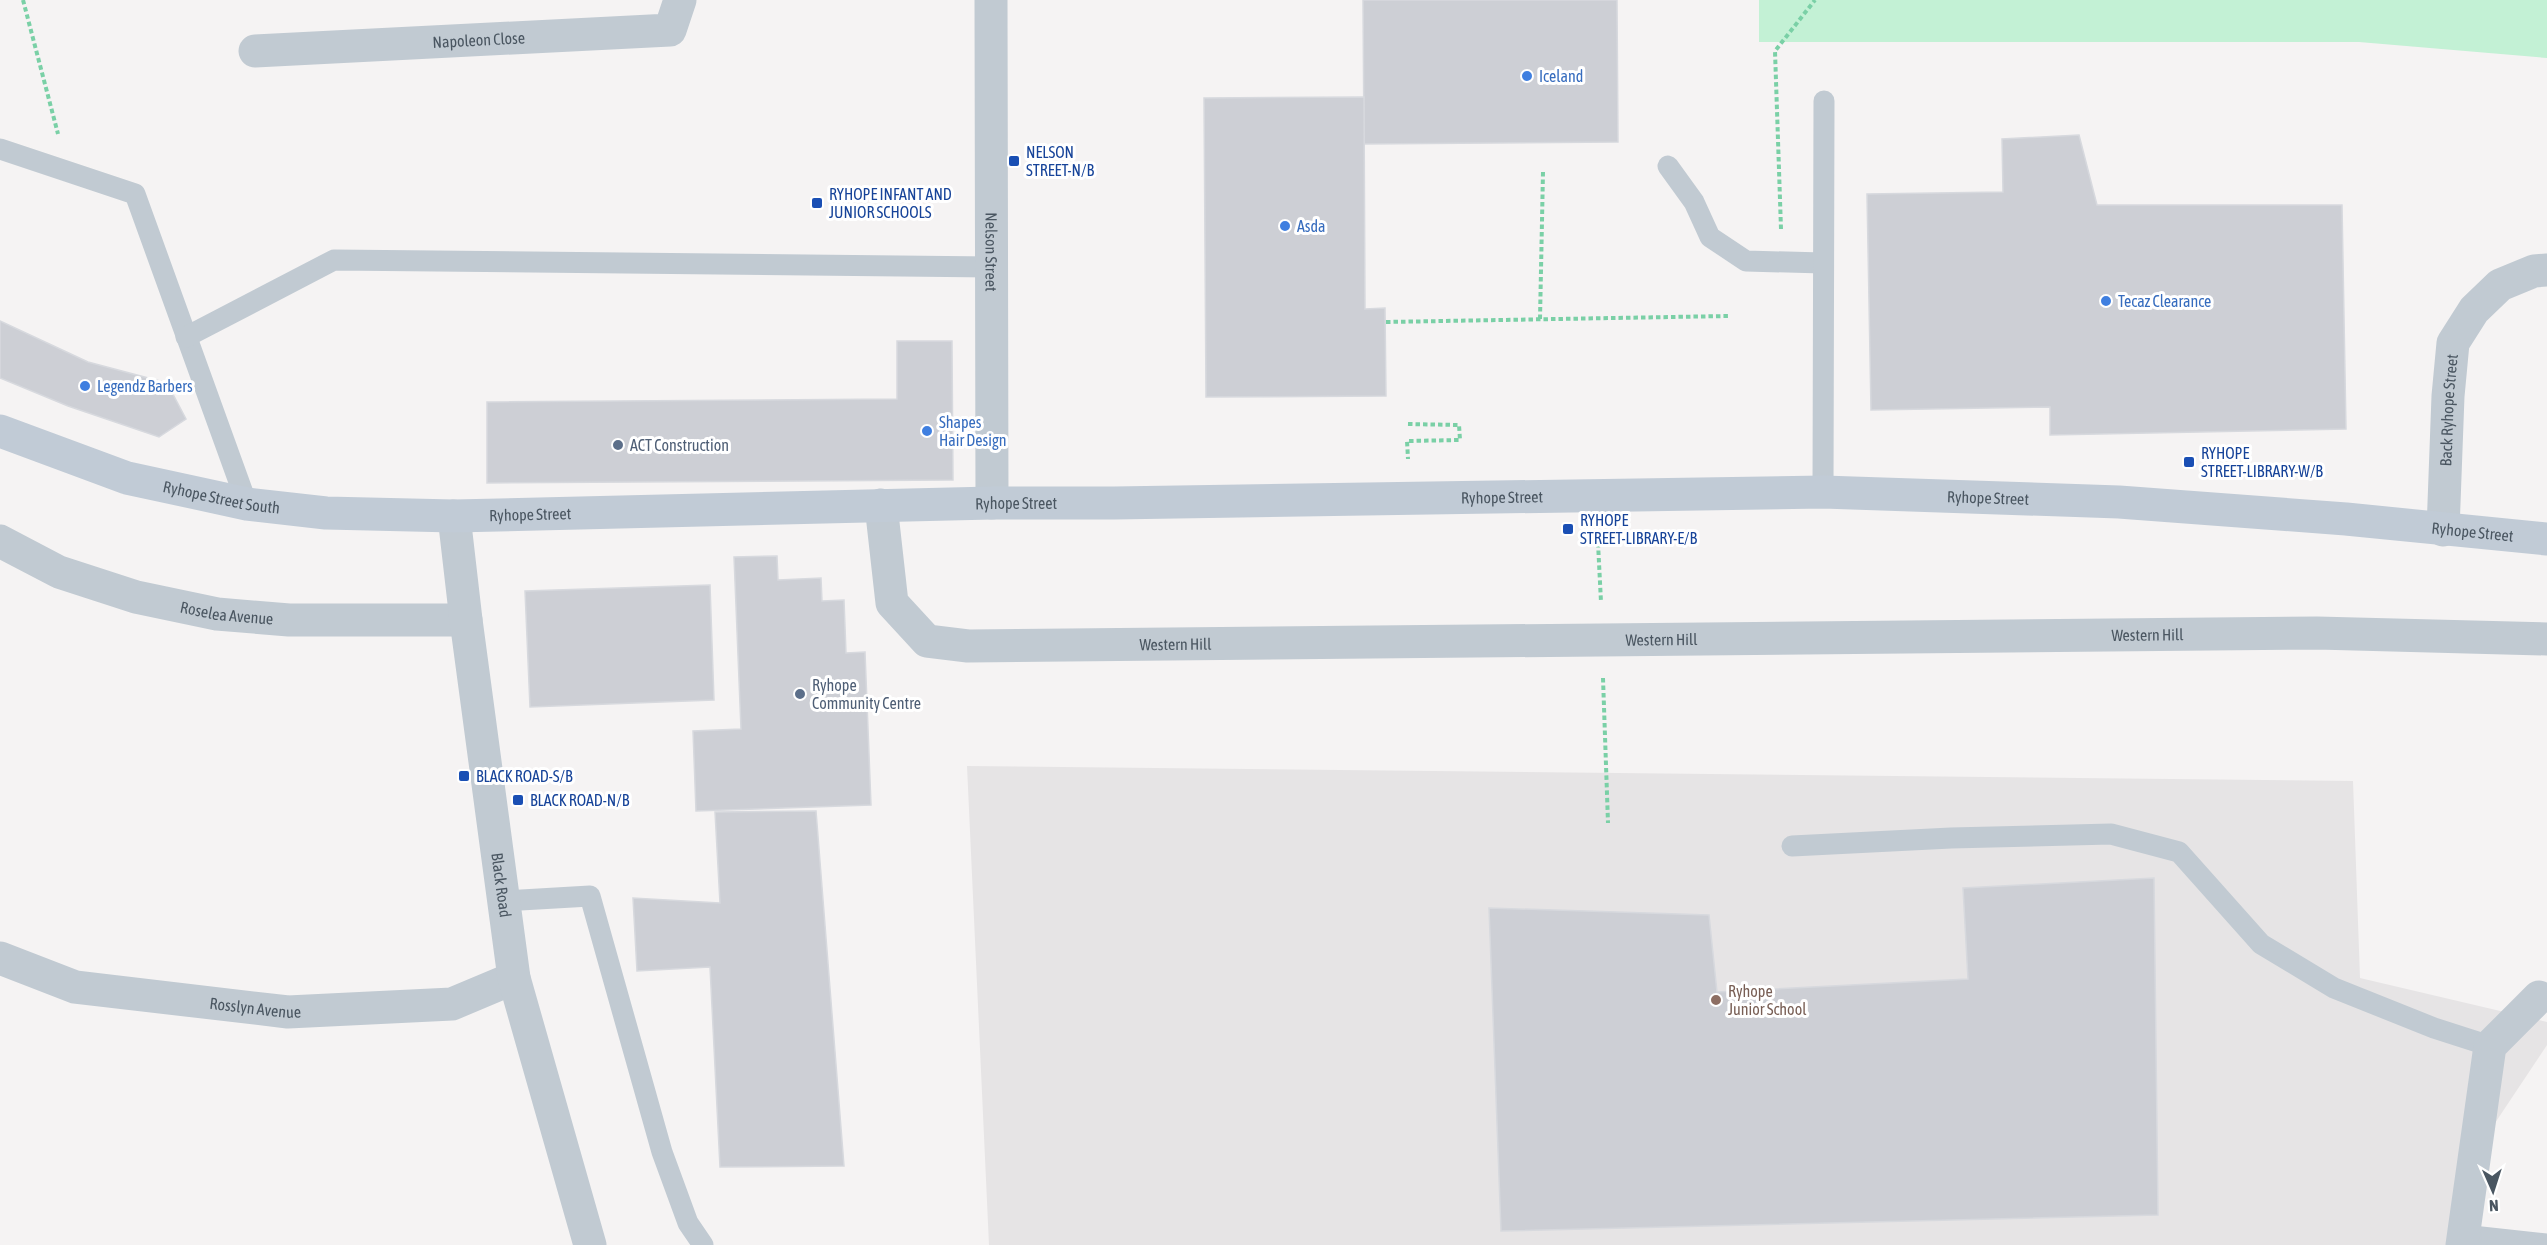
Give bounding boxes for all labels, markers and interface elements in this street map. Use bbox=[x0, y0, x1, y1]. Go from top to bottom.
street label: Napoleon Close bbox=[432, 28, 525, 51]
place label: Iceland bbox=[1539, 67, 1583, 85]
marker: Iceland bbox=[1520, 69, 1534, 83]
place label: NELSON STREET-N/B bbox=[1026, 143, 1094, 179]
marker: NELSON STREET-N/B bbox=[1007, 154, 1021, 168]
place label: RYHOPE INFANT AND JUNIOR SCHOOLS bbox=[829, 185, 952, 221]
marker: RYHOPE INFANT AND JUNIOR SCHOOLS bbox=[810, 196, 824, 210]
street label: Nelson Street bbox=[982, 212, 1001, 292]
place label: Asda bbox=[1297, 217, 1326, 235]
marker: Asda bbox=[1278, 219, 1292, 233]
place label: Tecaz Clearance bbox=[2118, 292, 2211, 310]
marker: Tecaz Clearance bbox=[2099, 294, 2113, 308]
street label: Back Ryhope Street bbox=[2436, 353, 2461, 467]
place label: Legendz Barbers bbox=[97, 377, 193, 396]
marker: Legendz Barbers bbox=[78, 379, 92, 393]
place label: Shapes Hair Design bbox=[939, 413, 1007, 450]
marker: Shapes Hair Design bbox=[920, 424, 934, 438]
place label: ACT Construction bbox=[630, 436, 729, 454]
marker: ACT Construction bbox=[611, 438, 625, 452]
place label: RYHOPE STREET-LIBRARY-W/B bbox=[2201, 444, 2323, 480]
marker: RYHOPE STREET-LIBRARY-W/B bbox=[2182, 455, 2196, 469]
street label: Ryhope Street South bbox=[161, 477, 281, 517]
street label: Ryhope Street bbox=[1461, 487, 1544, 507]
street label: Ryhope Street bbox=[1947, 487, 2030, 508]
street label: Ryhope Street bbox=[975, 494, 1058, 513]
street label: Ryhope Street bbox=[489, 504, 572, 525]
place label: RYHOPE STREET-LIBRARY-E/B bbox=[1580, 511, 1698, 547]
street label: Ryhope Street bbox=[2431, 519, 2515, 545]
marker: RYHOPE STREET-LIBRARY-E/B bbox=[1561, 522, 1575, 536]
street label: Roselea Avenue bbox=[179, 598, 274, 628]
street label: Western Hill bbox=[2111, 625, 2184, 644]
street label: Western Hill bbox=[1625, 630, 1698, 649]
street label: Western Hill bbox=[1139, 635, 1212, 653]
place label: Ryhope Community Centre bbox=[812, 676, 921, 713]
marker: Ryhope Community Centre bbox=[793, 687, 807, 701]
place label: BLACK ROAD-S/B bbox=[476, 767, 573, 785]
marker: BLACK ROAD-S/B bbox=[457, 769, 471, 783]
place label: BLACK ROAD-N/B bbox=[530, 791, 630, 809]
marker: BLACK ROAD-N/B bbox=[511, 793, 525, 807]
street label: Black Road bbox=[488, 852, 515, 918]
place label: Ryhope Junior School bbox=[1728, 982, 1807, 1018]
marker: Ryhope Junior School bbox=[1709, 993, 1723, 1007]
street label: Rosslyn Avenue bbox=[209, 994, 301, 1021]
north arrow bbox=[2463, 1161, 2523, 1221]
text: N bbox=[2489, 1197, 2499, 1215]

